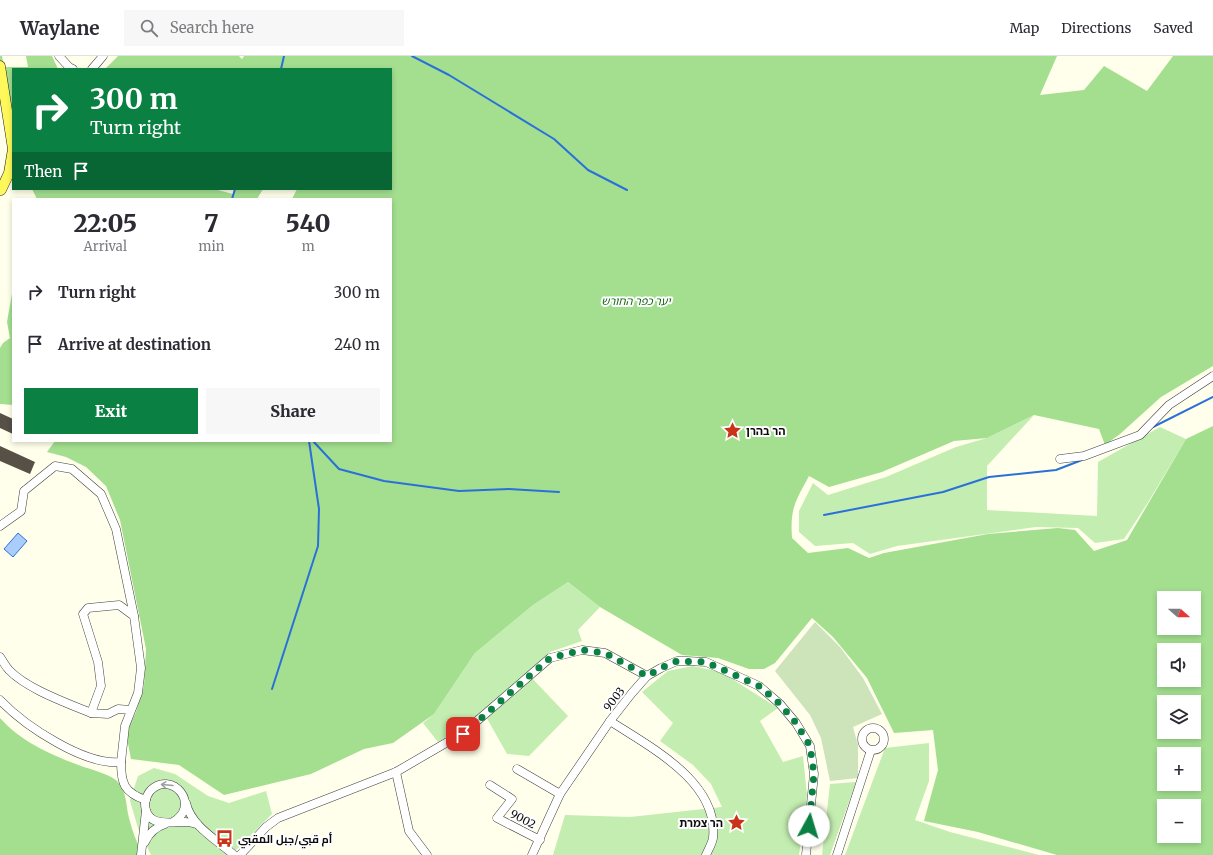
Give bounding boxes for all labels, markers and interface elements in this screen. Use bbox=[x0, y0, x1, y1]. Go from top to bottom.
search box bbox=[124, 10, 404, 46]
text: Waylane bbox=[20, 16, 100, 40]
icon: search bbox=[138, 17, 160, 39]
text: Search here bbox=[170, 18, 254, 37]
text: Map bbox=[1009, 19, 1039, 37]
text: Directions bbox=[1061, 19, 1131, 37]
text: Saved bbox=[1153, 19, 1193, 37]
text: 300 m bbox=[90, 81, 178, 117]
icon: right bbox=[24, 84, 76, 136]
text: Turn right bbox=[90, 116, 181, 139]
icon: arrive bbox=[70, 160, 92, 182]
text: Then bbox=[24, 162, 62, 181]
text: 22:05 bbox=[73, 208, 137, 239]
text: 7 bbox=[204, 208, 219, 239]
text: 540 bbox=[286, 208, 331, 239]
text: Arrival bbox=[84, 238, 127, 255]
text: min bbox=[199, 238, 224, 255]
text: m bbox=[302, 238, 315, 255]
icon: right bbox=[24, 281, 46, 303]
text: Turn right bbox=[58, 283, 136, 302]
text: 300 m bbox=[334, 283, 380, 302]
park label: יער כפר החורש bbox=[601, 294, 672, 308]
icon: arrive bbox=[24, 333, 46, 355]
text: Arrive at destination bbox=[58, 335, 211, 354]
text: 240 m bbox=[334, 335, 380, 354]
button: Exit bbox=[24, 388, 198, 434]
button: Share bbox=[206, 388, 380, 434]
place icon: הר בהרן bbox=[723, 421, 743, 441]
place label: הר בהרן bbox=[746, 424, 785, 438]
north arrow bbox=[1157, 591, 1201, 635]
map controls bbox=[1157, 591, 1201, 843]
button: sound bbox=[1157, 643, 1201, 687]
street label: 9003 bbox=[600, 684, 628, 714]
button: layers bbox=[1157, 695, 1201, 739]
pin bbox=[446, 717, 480, 751]
icon: arrive bbox=[452, 723, 474, 745]
button: + bbox=[1157, 747, 1201, 791]
one-way arrow bbox=[161, 782, 174, 789]
button: − bbox=[1157, 799, 1201, 843]
position arrow bbox=[788, 805, 830, 847]
street label: 9002 bbox=[508, 806, 538, 832]
place icon: הר צמרת bbox=[726, 813, 746, 833]
place label: הר צמרת bbox=[679, 816, 723, 830]
bus stop icon: أم قبي/جبل المقبي bbox=[215, 829, 235, 849]
place label: أم قبي/جبل المقبي bbox=[238, 832, 333, 849]

